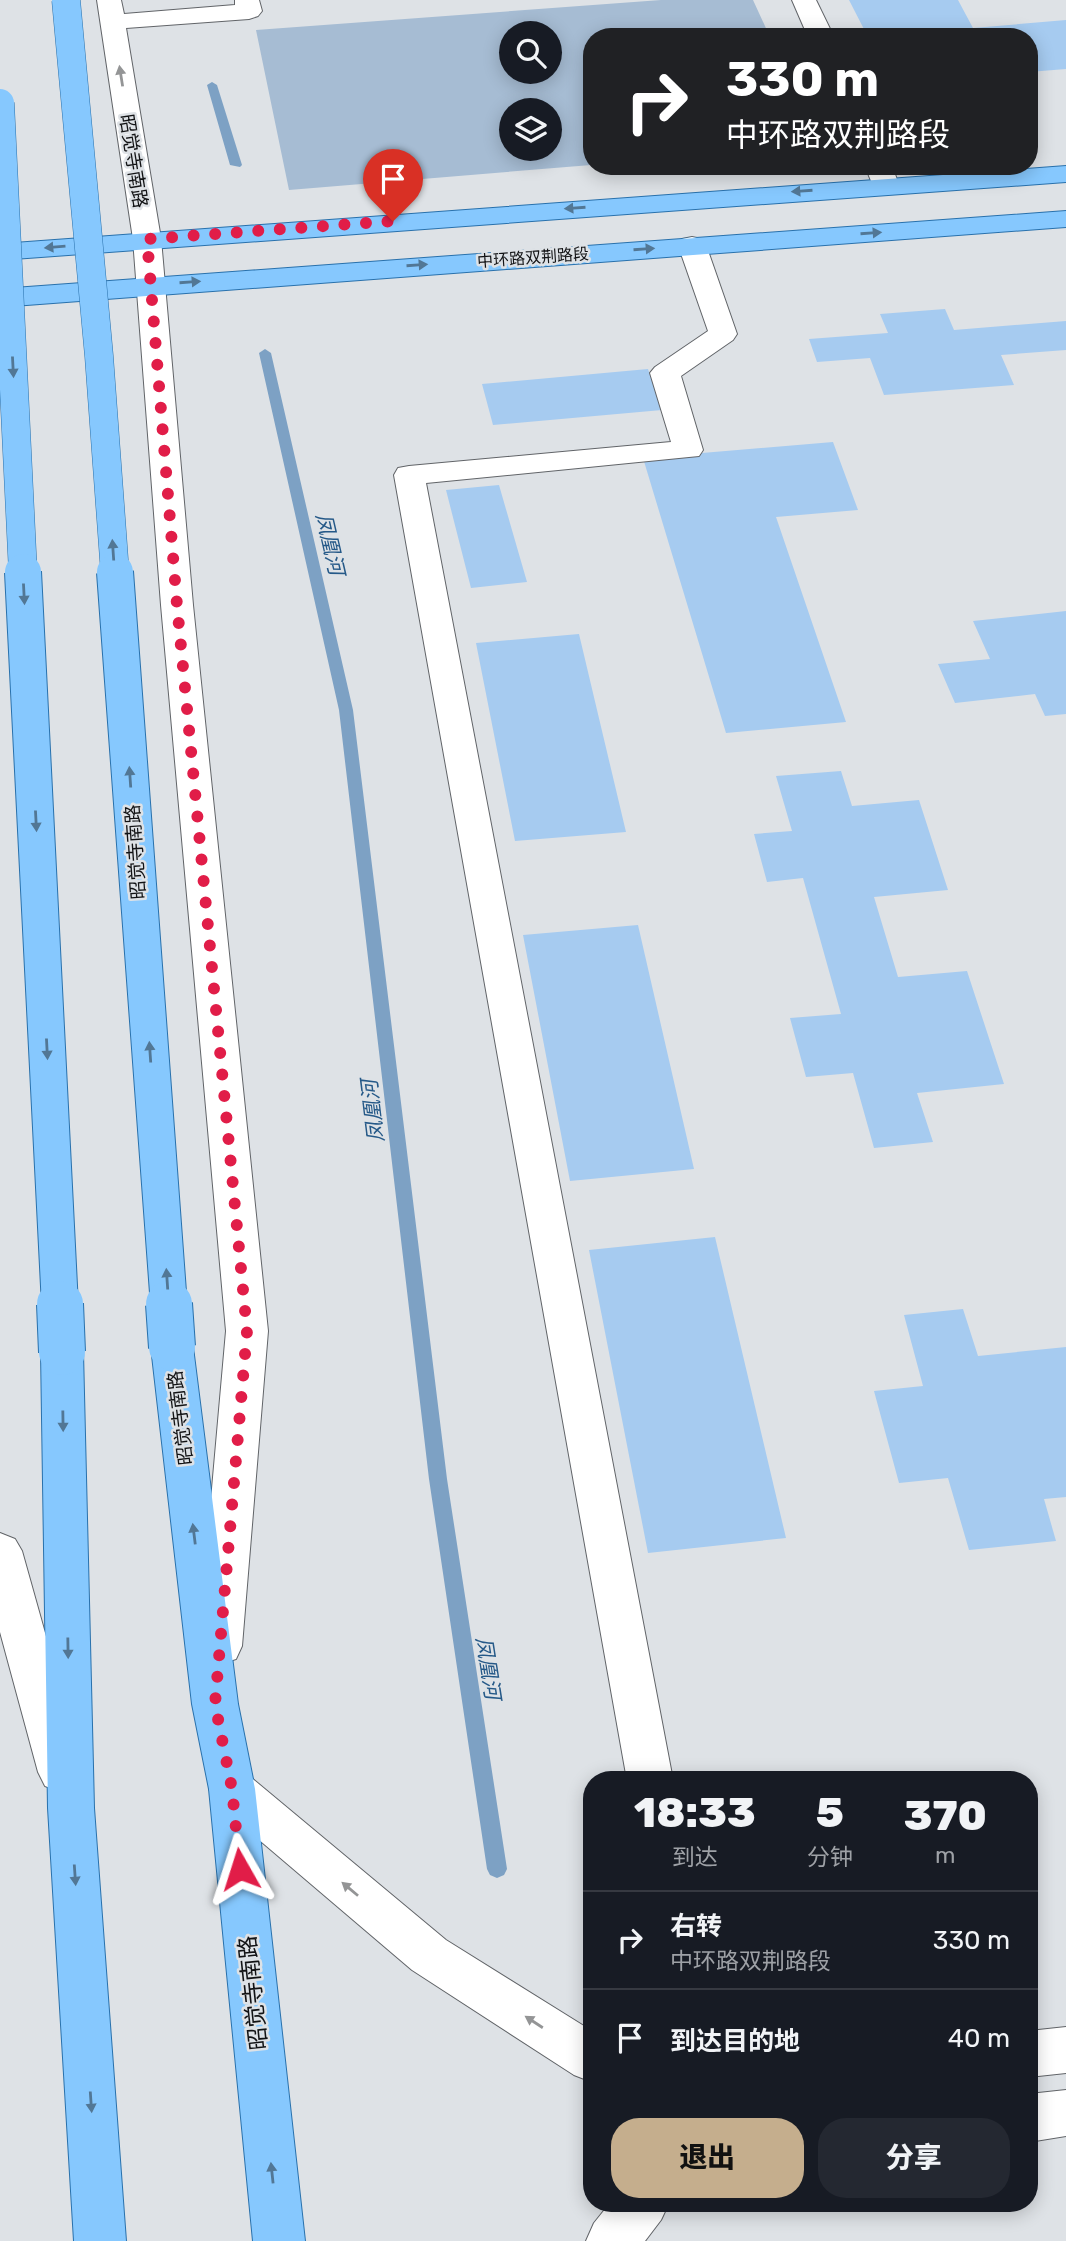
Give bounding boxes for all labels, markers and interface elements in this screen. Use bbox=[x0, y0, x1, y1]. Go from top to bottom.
map controls bbox=[499, 21, 562, 161]
button: search bbox=[499, 21, 562, 84]
text: 330 m bbox=[726, 50, 879, 108]
icon: right bbox=[611, 56, 702, 147]
one-way arrow bbox=[115, 65, 126, 87]
button: layers bbox=[499, 98, 562, 161]
street label: 昭觉寺南路 bbox=[115, 112, 152, 210]
text: 中环路双荆路段 bbox=[726, 116, 950, 154]
pin bbox=[363, 149, 423, 221]
icon: arrive bbox=[374, 160, 412, 198]
one-way arrow bbox=[791, 186, 813, 197]
one-way arrow bbox=[564, 203, 586, 214]
one-way arrow bbox=[860, 227, 882, 238]
one-way arrow bbox=[44, 242, 66, 253]
one-way arrow bbox=[633, 243, 655, 254]
street label: 中环路双荆路段 bbox=[477, 244, 590, 271]
one-way arrow bbox=[406, 260, 428, 271]
one-way arrow bbox=[179, 276, 201, 287]
one-way arrow bbox=[8, 356, 19, 378]
water label: 凤凰河 bbox=[311, 510, 351, 581]
one-way arrow bbox=[107, 539, 118, 561]
one-way arrow bbox=[19, 583, 30, 605]
one-way arrow bbox=[124, 765, 135, 787]
street label: 昭觉寺南路 bbox=[121, 804, 150, 900]
one-way arrow bbox=[30, 811, 41, 833]
one-way arrow bbox=[42, 1038, 53, 1060]
one-way arrow bbox=[144, 1041, 155, 1063]
water label: 凤凰河 bbox=[356, 1074, 389, 1144]
one-way arrow bbox=[161, 1268, 172, 1290]
street label: 昭觉寺南路 bbox=[163, 1369, 198, 1466]
one-way arrow bbox=[58, 1410, 69, 1432]
one-way arrow bbox=[189, 1523, 200, 1545]
water label: 凤凰河 bbox=[471, 1635, 506, 1705]
one-way arrow bbox=[62, 1637, 74, 1659]
text: 18:33 bbox=[634, 1788, 756, 1838]
text: 5 bbox=[816, 1788, 844, 1838]
text: 370 bbox=[904, 1791, 987, 1841]
position arrow bbox=[203, 1832, 277, 1906]
text: m bbox=[935, 1841, 956, 1869]
text: 到达 bbox=[672, 1843, 718, 1871]
text: 分钟 bbox=[807, 1843, 853, 1871]
one-way arrow bbox=[70, 1865, 81, 1887]
one-way arrow bbox=[342, 1882, 359, 1897]
text: 右转 bbox=[670, 1911, 722, 1942]
icon: right bbox=[611, 1921, 649, 1959]
text: 330 m bbox=[933, 1925, 1010, 1956]
street label: 昭觉寺南路 bbox=[233, 1934, 273, 2052]
text: 中环路双荆路段 bbox=[670, 1947, 831, 1975]
one-way arrow bbox=[525, 2015, 543, 2029]
icon: arrive bbox=[611, 2019, 649, 2057]
text: 40 m bbox=[948, 2023, 1010, 2054]
text: 到达目的地 bbox=[670, 2026, 800, 2057]
one-way arrow bbox=[85, 2092, 96, 2114]
button: 退出 bbox=[611, 2118, 804, 2198]
button: 分享 bbox=[818, 2118, 1010, 2198]
one-way arrow bbox=[266, 2162, 277, 2184]

